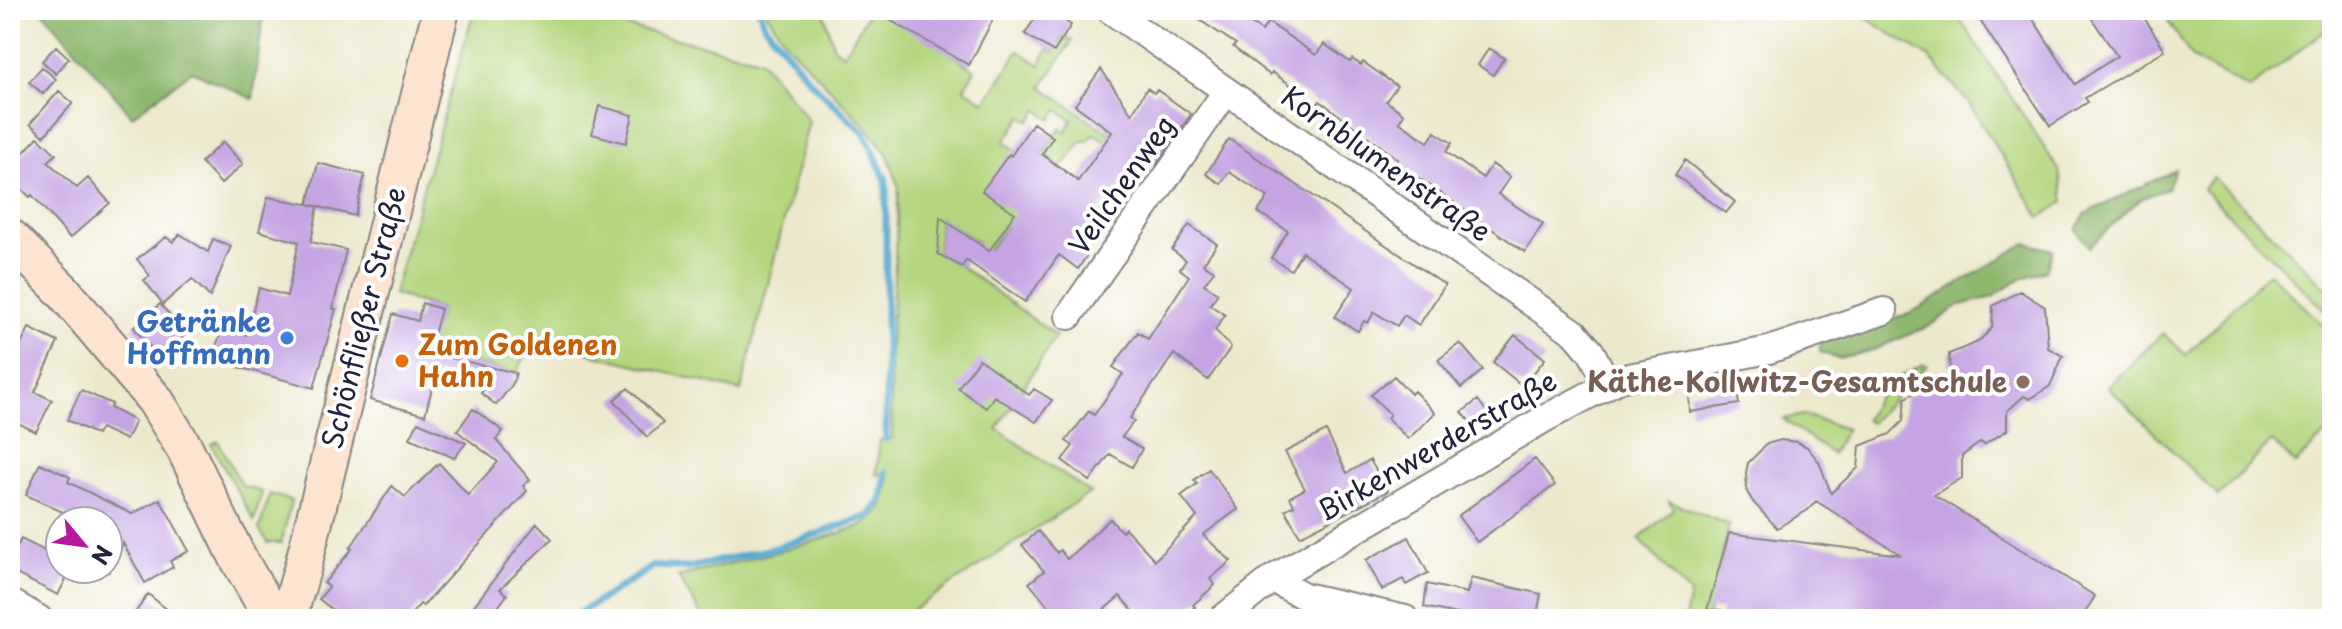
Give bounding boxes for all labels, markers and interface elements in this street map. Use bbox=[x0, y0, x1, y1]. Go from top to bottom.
street label: Kornblumenstraße bbox=[1273, 74, 1501, 251]
street label: Veilchenweg bbox=[1057, 106, 1185, 263]
street label: Schönfließer Straße bbox=[309, 182, 416, 453]
place label: Getränke Hoffmann bbox=[127, 299, 271, 374]
place label: Zum Goldenen Hahn bbox=[418, 322, 617, 397]
marker: Getränke Hoffmann bbox=[278, 329, 296, 347]
marker: Zum Goldenen Hahn bbox=[393, 352, 411, 370]
street label: Birkenwerderstraße bbox=[1308, 358, 1564, 531]
place label: Käthe-Kollwitz-Gesamtschule bbox=[1587, 359, 2007, 402]
marker: Käthe-Kollwitz-Gesamtschule bbox=[2014, 373, 2032, 391]
north arrow bbox=[44, 505, 124, 585]
text: N bbox=[84, 540, 121, 571]

